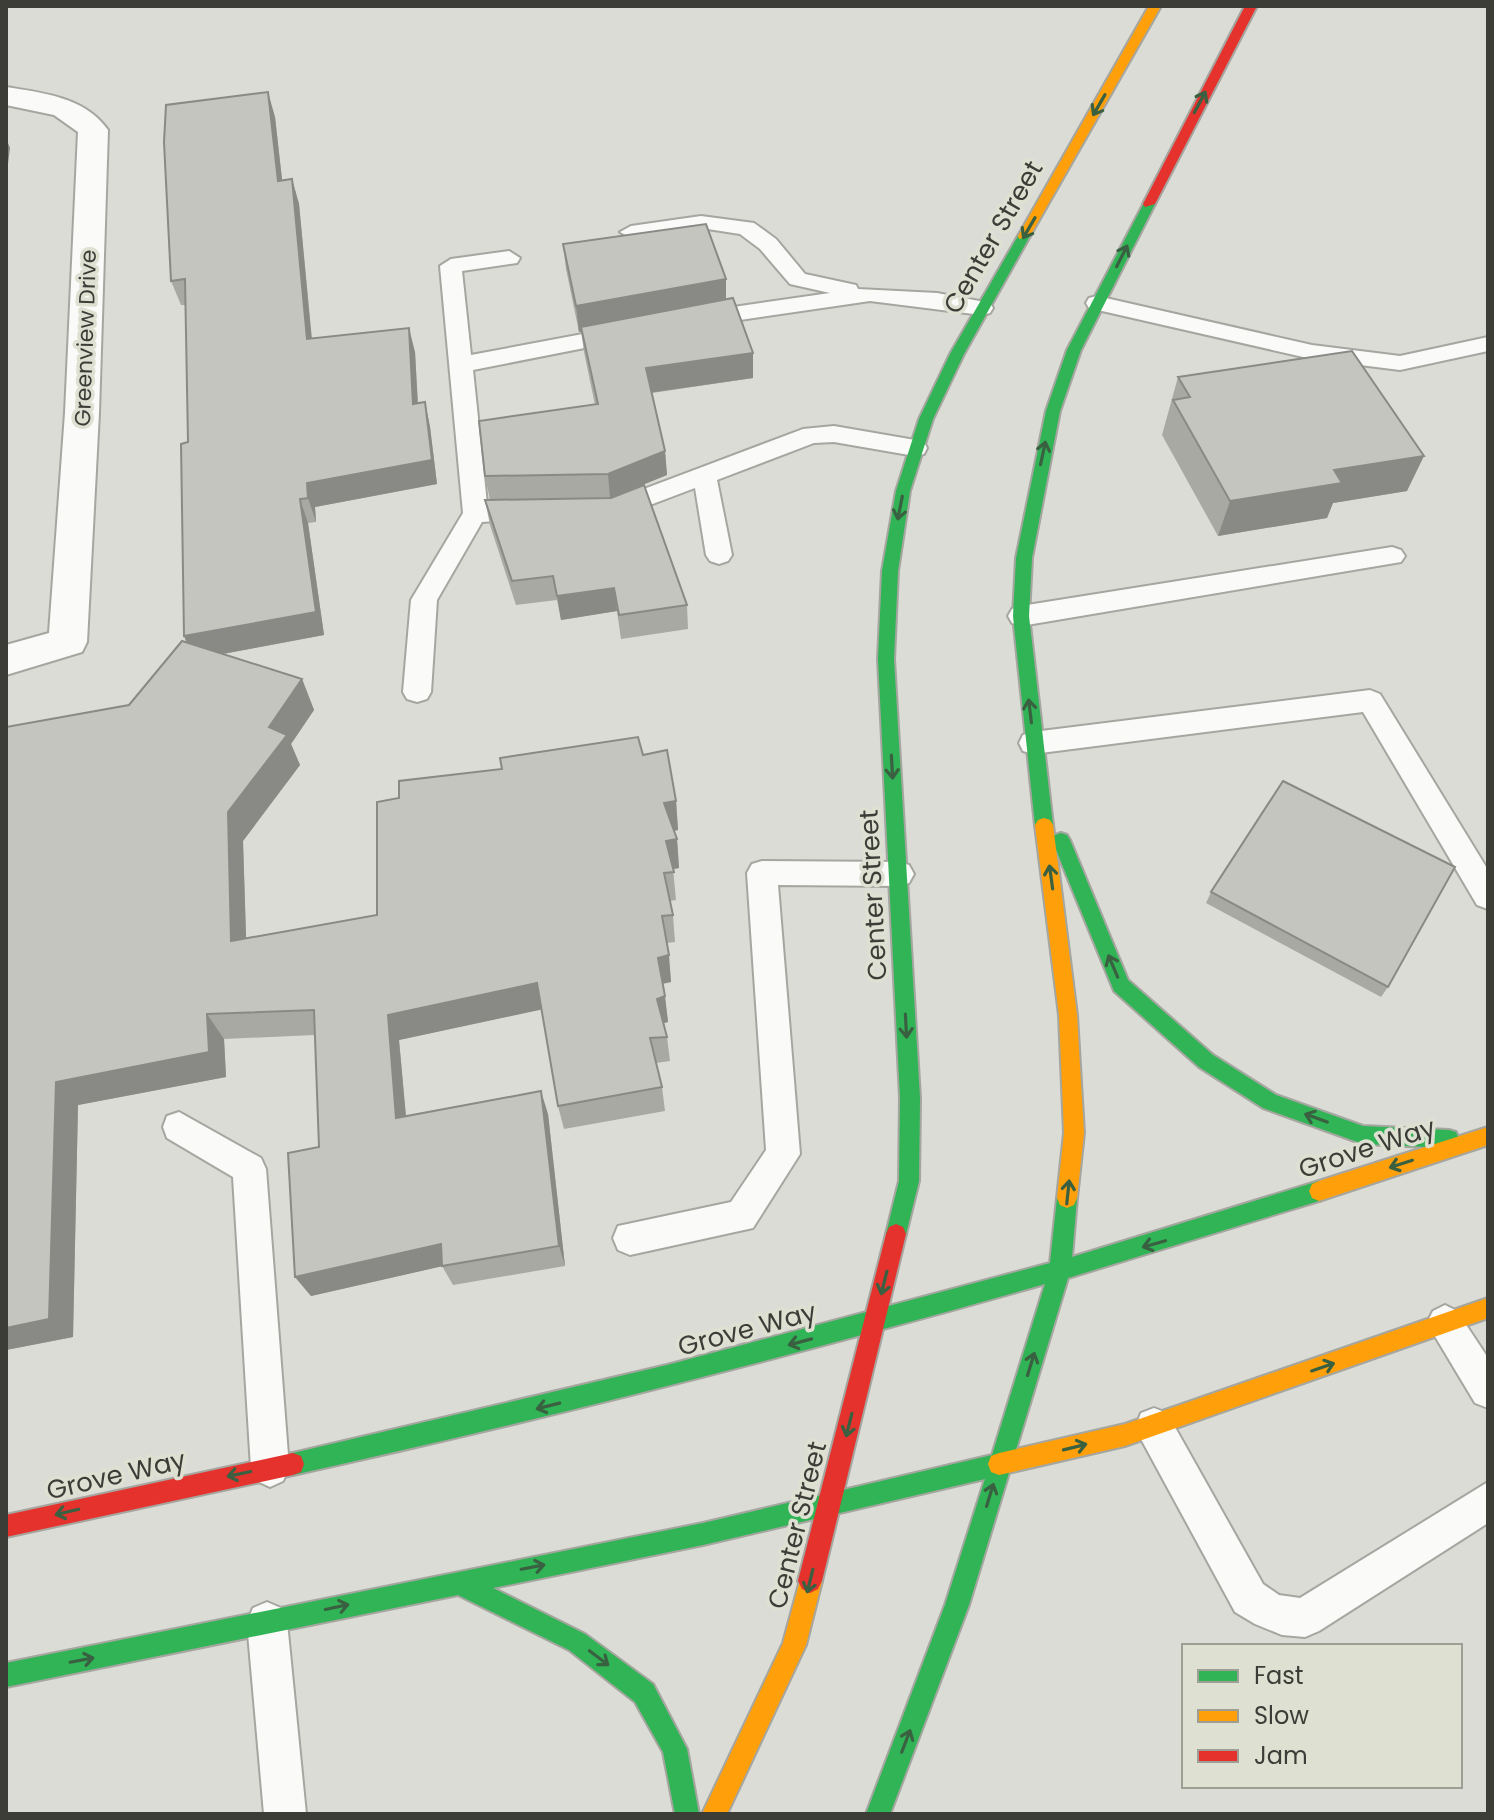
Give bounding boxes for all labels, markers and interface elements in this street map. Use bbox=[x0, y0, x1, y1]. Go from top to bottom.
one-way arrow bbox=[1193, 91, 1209, 115]
one-way arrow bbox=[1091, 93, 1107, 116]
street label: Center Street bbox=[935, 154, 1051, 320]
one-way arrow bbox=[1021, 215, 1036, 239]
one-way arrow bbox=[1115, 244, 1130, 268]
street label: Greenview Drive bbox=[67, 249, 104, 427]
one-way arrow bbox=[1036, 441, 1051, 467]
one-way arrow bbox=[891, 495, 906, 520]
one-way arrow bbox=[1022, 698, 1037, 725]
one-way arrow bbox=[885, 753, 900, 780]
street label: Center Street bbox=[851, 809, 895, 981]
one-way arrow bbox=[1043, 865, 1058, 891]
one-way arrow bbox=[1105, 954, 1120, 978]
one-way arrow bbox=[899, 1012, 914, 1039]
street label: Grove Way bbox=[1294, 1109, 1440, 1187]
one-way arrow bbox=[1304, 1110, 1329, 1125]
one-way arrow bbox=[1389, 1158, 1414, 1173]
one-way arrow bbox=[1061, 1179, 1076, 1206]
one-way arrow bbox=[1141, 1237, 1167, 1252]
one-way arrow bbox=[876, 1270, 891, 1296]
street label: Grove Way bbox=[674, 1293, 820, 1365]
one-way arrow bbox=[787, 1336, 813, 1351]
one-way arrow bbox=[1024, 1351, 1039, 1377]
one-way arrow bbox=[1310, 1358, 1335, 1373]
one-way arrow bbox=[535, 1400, 561, 1415]
one-way arrow bbox=[841, 1412, 856, 1437]
street label: Center Street bbox=[759, 1438, 835, 1612]
one-way arrow bbox=[1062, 1439, 1088, 1454]
street label: Grove Way bbox=[43, 1441, 189, 1508]
one-way arrow bbox=[227, 1467, 252, 1482]
one-way arrow bbox=[983, 1483, 998, 1509]
one-way arrow bbox=[55, 1505, 81, 1520]
one-way arrow bbox=[520, 1559, 545, 1574]
one-way arrow bbox=[802, 1567, 817, 1593]
one-way arrow bbox=[324, 1599, 349, 1614]
legend bbox=[1182, 1644, 1462, 1788]
one-way arrow bbox=[588, 1650, 609, 1667]
one-way arrow bbox=[69, 1651, 95, 1666]
text: Fast bbox=[1254, 1659, 1304, 1692]
text: Slow bbox=[1254, 1699, 1309, 1732]
one-way arrow bbox=[900, 1729, 914, 1754]
text: Jam bbox=[1254, 1739, 1308, 1772]

